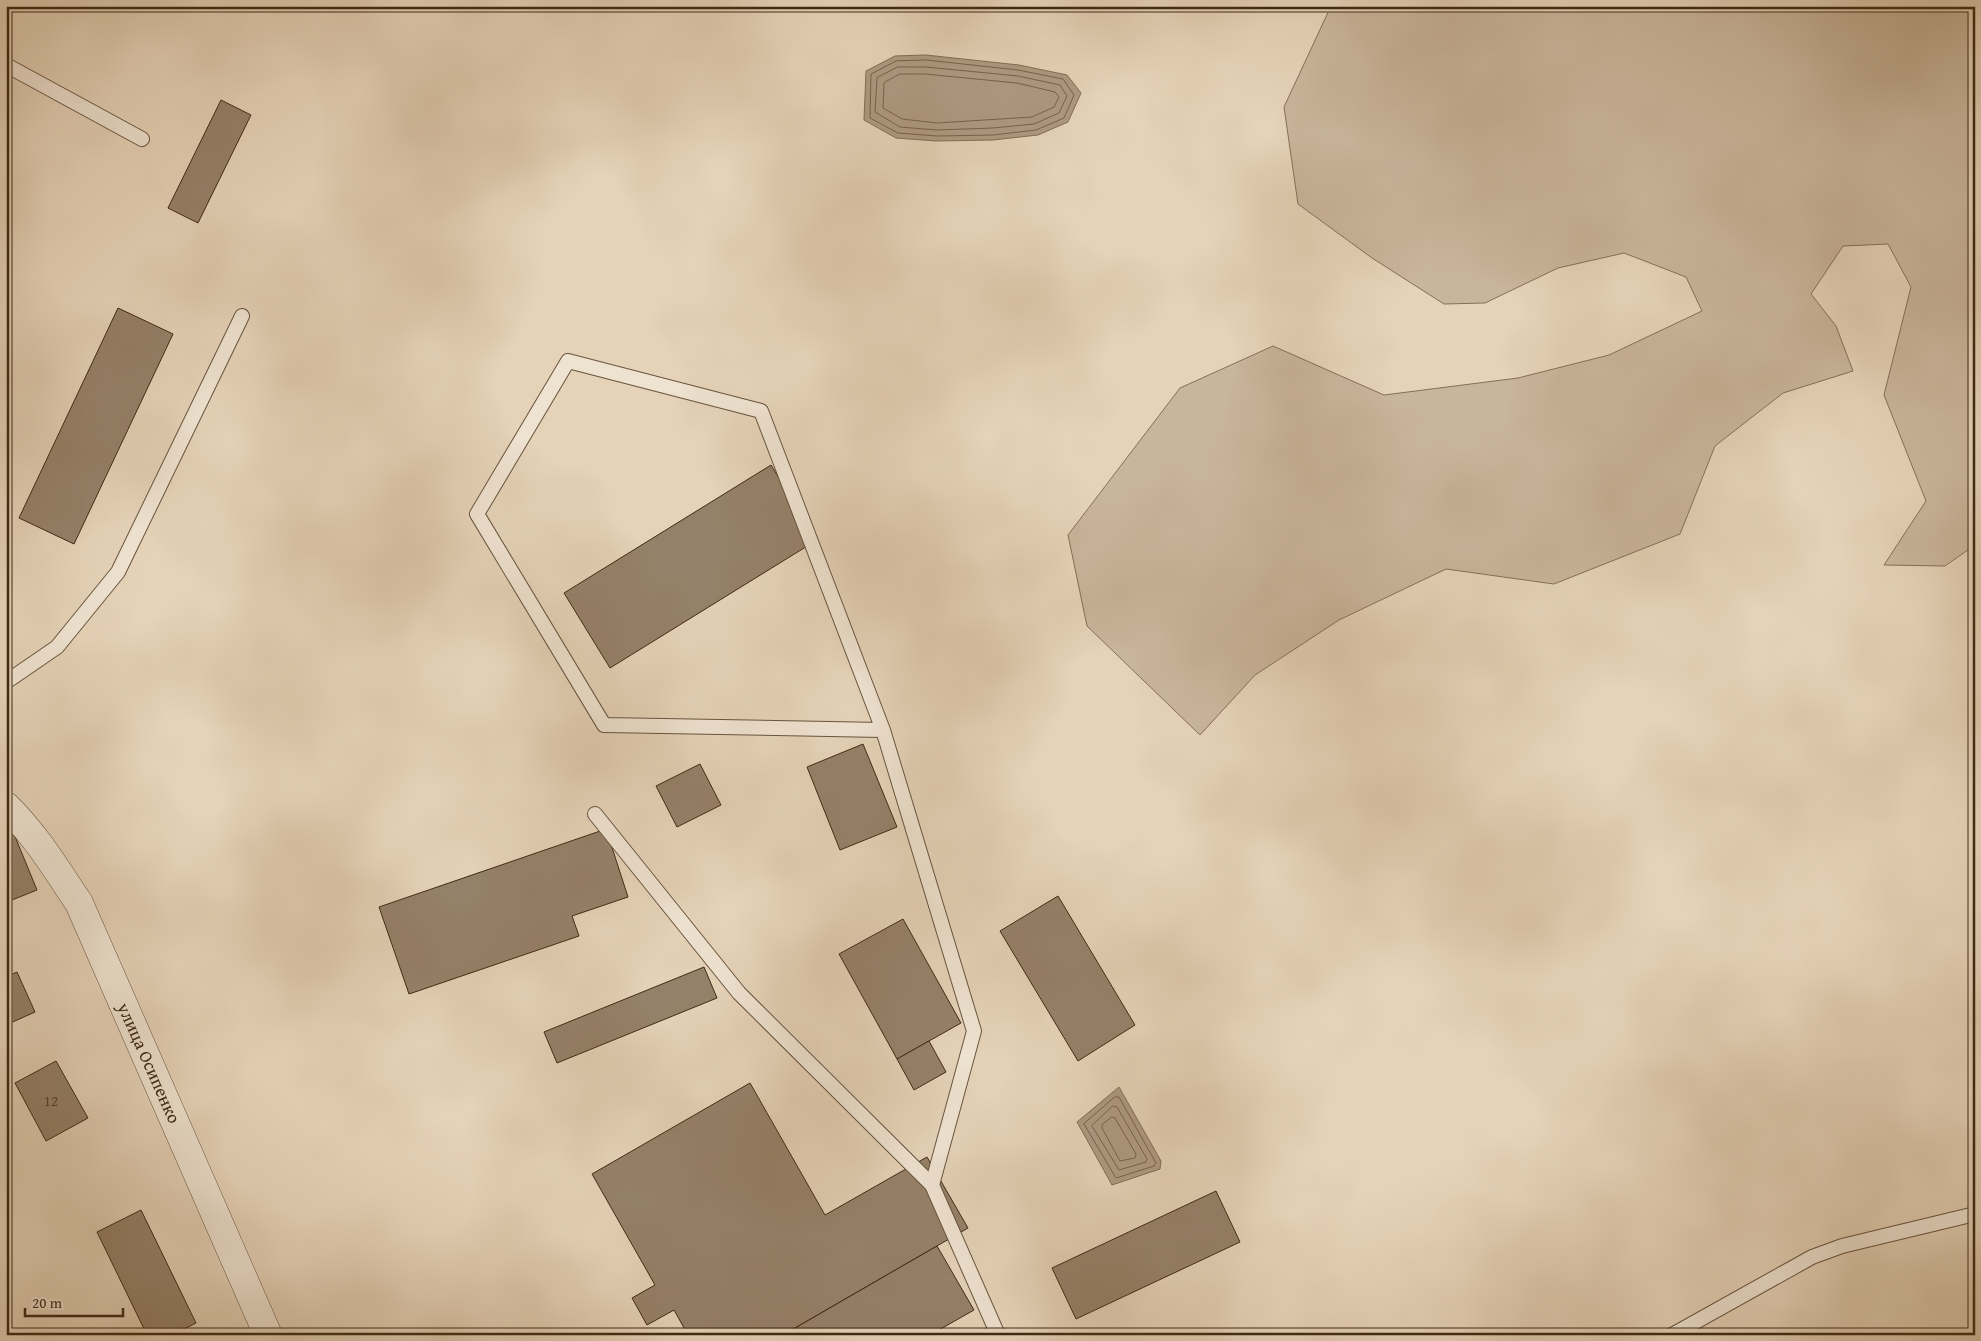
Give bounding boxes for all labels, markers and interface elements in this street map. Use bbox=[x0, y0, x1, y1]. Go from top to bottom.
street label: улица Осипенко bbox=[110, 997, 188, 1128]
house number: 12 bbox=[44, 1090, 58, 1111]
scale bar bbox=[25, 1286, 122, 1318]
text: 20 m bbox=[32, 1292, 63, 1313]

